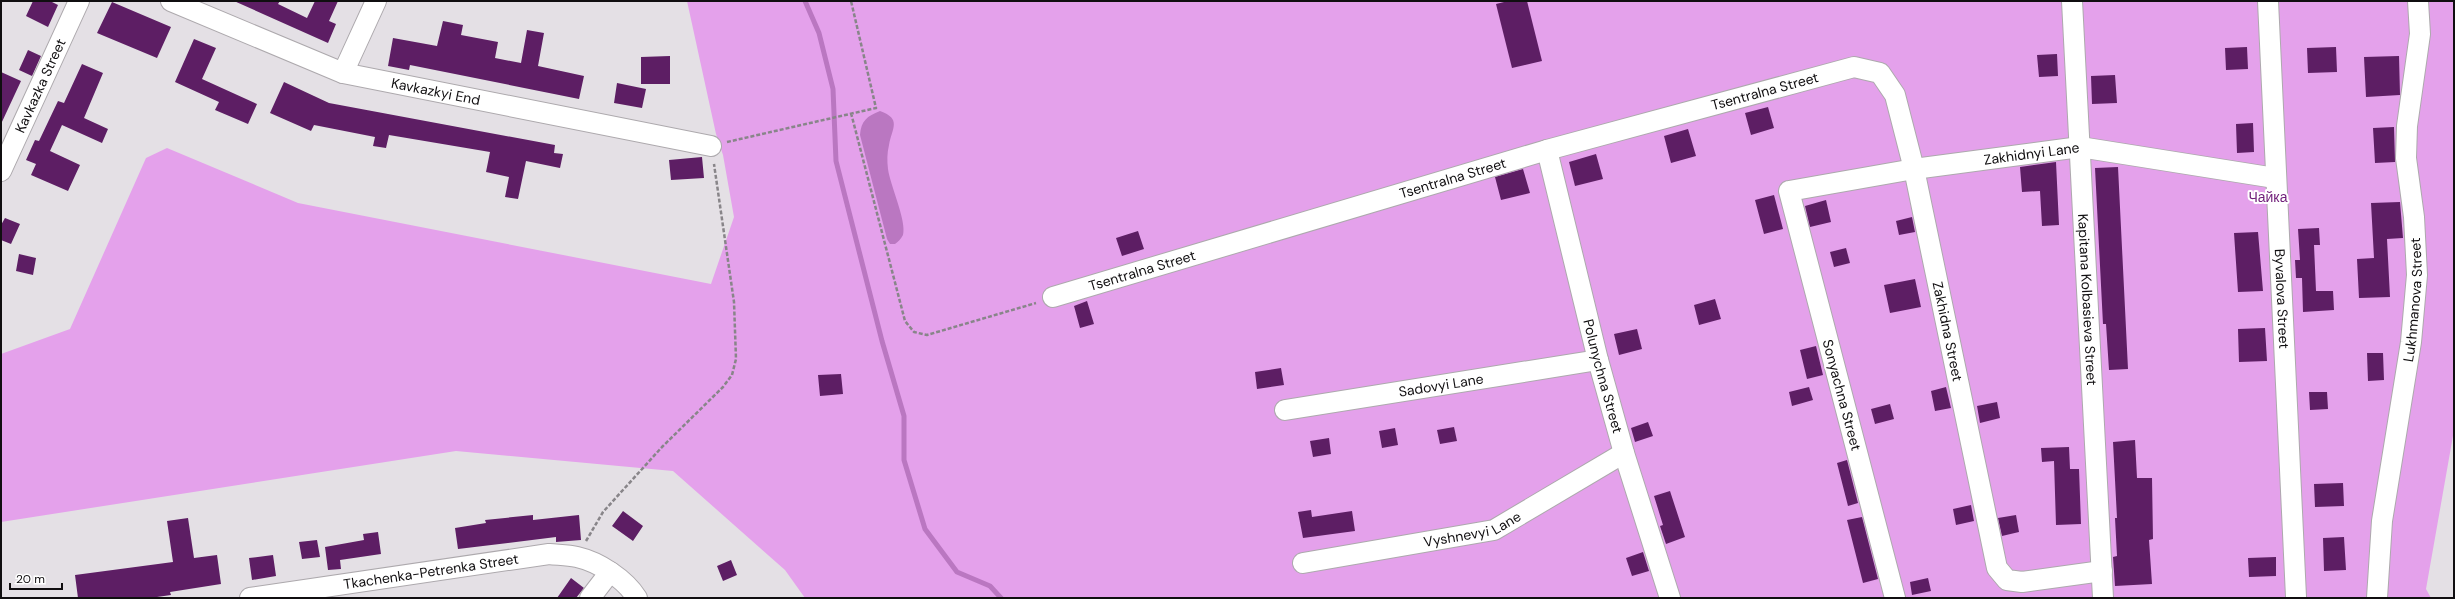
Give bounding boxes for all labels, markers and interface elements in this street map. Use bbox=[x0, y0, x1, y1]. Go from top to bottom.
street label: Kavkazka Street bbox=[11, 36, 70, 136]
street label: Tsentralna Street bbox=[1709, 68, 1820, 114]
street label: Kavkazkyi End bbox=[390, 74, 482, 109]
street label: Zakhidnyi Lane bbox=[1983, 138, 2080, 169]
street label: Tsentralna Street bbox=[1397, 154, 1508, 202]
park label: Чайка bbox=[2248, 188, 2288, 206]
street label: Kapitana Kolbasieva Street bbox=[2074, 213, 2101, 386]
street label: Lukhmanova Street bbox=[2399, 237, 2426, 363]
street label: Tsentralna Street bbox=[1087, 246, 1198, 295]
street label: Byvalova Street bbox=[2271, 248, 2293, 349]
street label: Zakhidna Street bbox=[1929, 280, 1967, 383]
street label: Polunychna Street bbox=[1579, 317, 1627, 435]
street label: Sonyachna Street bbox=[1819, 337, 1865, 453]
street label: Sadovyi Lane bbox=[1397, 369, 1485, 401]
street label: Vyshnevyi Lane bbox=[1422, 507, 1524, 551]
street label: Tkachenka-Petrenka Street bbox=[342, 550, 520, 593]
scale bar bbox=[10, 565, 62, 591]
text: 20 m bbox=[16, 571, 45, 587]

